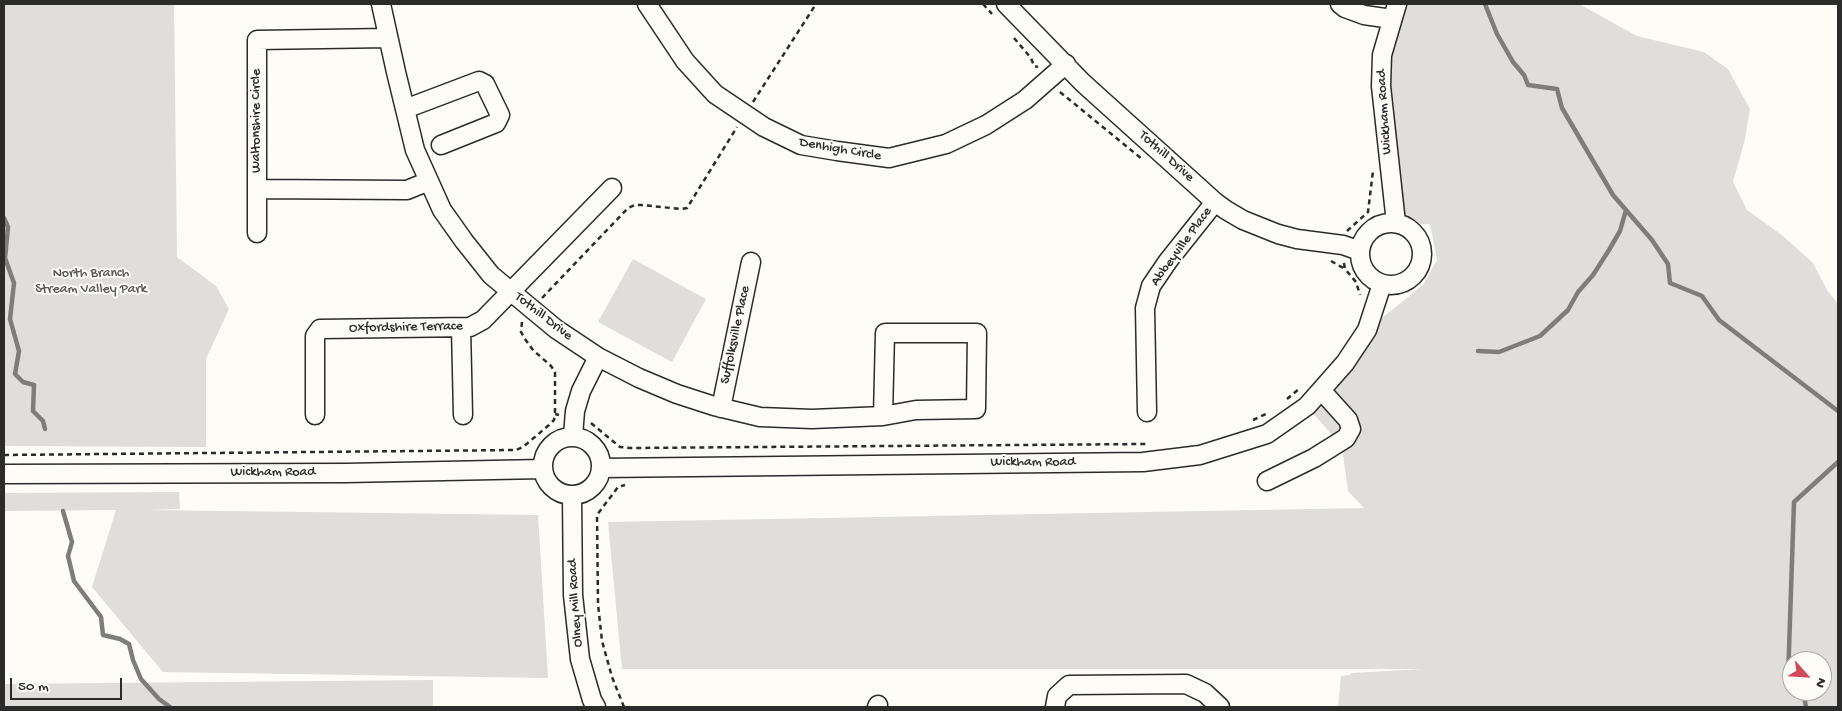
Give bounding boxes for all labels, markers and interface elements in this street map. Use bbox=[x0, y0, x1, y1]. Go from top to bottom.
street label: Waltonshire Circle bbox=[249, 69, 265, 173]
street label: Wickham Road bbox=[1374, 69, 1396, 155]
street label: Tothill Drive bbox=[1135, 128, 1197, 186]
street label: Denhigh Circle bbox=[798, 135, 882, 165]
street label: Abbeyville Place bbox=[1148, 204, 1216, 290]
park label: North Branch Stream Valley Park bbox=[35, 266, 147, 298]
street label: Suffolksville Place bbox=[717, 284, 755, 386]
street label: Tothill Drive bbox=[511, 289, 575, 345]
street label: Oxfordshire Terrace bbox=[349, 319, 463, 337]
street label: Wickham Road bbox=[990, 455, 1076, 471]
street label: Wickham Road bbox=[230, 465, 316, 481]
street label: Olney Mill Road bbox=[565, 558, 587, 648]
north arrow bbox=[1782, 651, 1832, 701]
scale bar bbox=[12, 668, 125, 700]
text: N bbox=[1810, 675, 1830, 690]
text: 50 m bbox=[18, 678, 49, 696]

